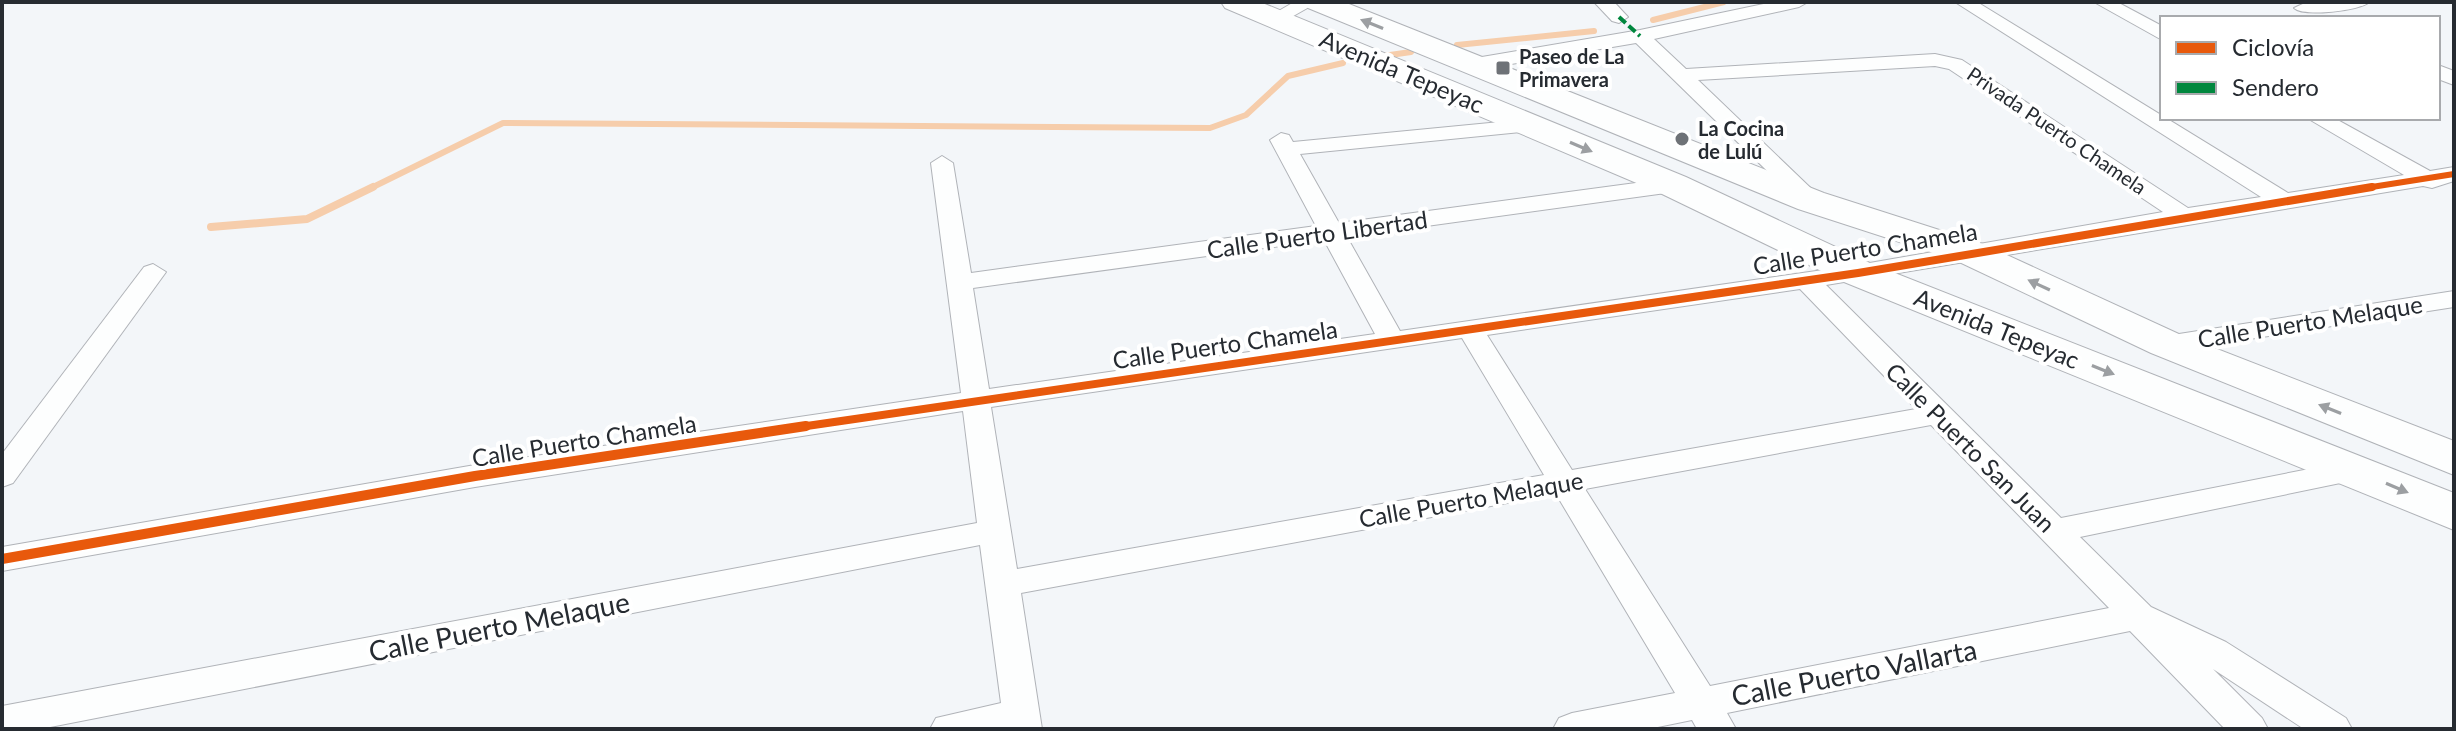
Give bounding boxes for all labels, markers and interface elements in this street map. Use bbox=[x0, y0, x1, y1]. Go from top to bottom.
legend bbox=[2160, 16, 2440, 120]
one-way arrow bbox=[1360, 17, 1384, 30]
street label: Avenida Tepeyac bbox=[1316, 23, 1488, 119]
text: Ciclovía bbox=[2232, 32, 2314, 61]
place label: Paseo de La Primavera bbox=[1519, 44, 1624, 91]
marker: Paseo de La Primavera bbox=[1494, 59, 1512, 77]
street label: Privada Puerto Chamela bbox=[1963, 61, 2151, 199]
text: Sendero bbox=[2232, 72, 2319, 101]
place label: La Cocina de Lulú bbox=[1698, 116, 1784, 163]
marker: La Cocina de Lulú bbox=[1673, 130, 1691, 148]
one-way arrow bbox=[1569, 140, 1593, 153]
street label: Calle Puerto Libertad bbox=[1205, 204, 1429, 264]
street label: Calle Puerto Chamela bbox=[1751, 216, 1979, 280]
one-way arrow bbox=[2028, 278, 2051, 291]
street label: Avenida Tepeyac bbox=[1910, 282, 2084, 374]
street label: Calle Puerto Melaque bbox=[2196, 289, 2424, 353]
street label: Calle Puerto Chamela bbox=[1111, 314, 1339, 374]
street label: Calle Puerto San Juan bbox=[1880, 356, 2062, 538]
one-way arrow bbox=[2091, 364, 2115, 377]
one-way arrow bbox=[2318, 402, 2342, 415]
street label: Calle Puerto Chamela bbox=[470, 408, 698, 472]
street label: Calle Puerto Melaque bbox=[1357, 465, 1585, 533]
one-way arrow bbox=[2385, 481, 2408, 494]
street label: Calle Puerto Melaque bbox=[366, 584, 632, 668]
street label: Calle Puerto Vallarta bbox=[1728, 632, 1980, 712]

